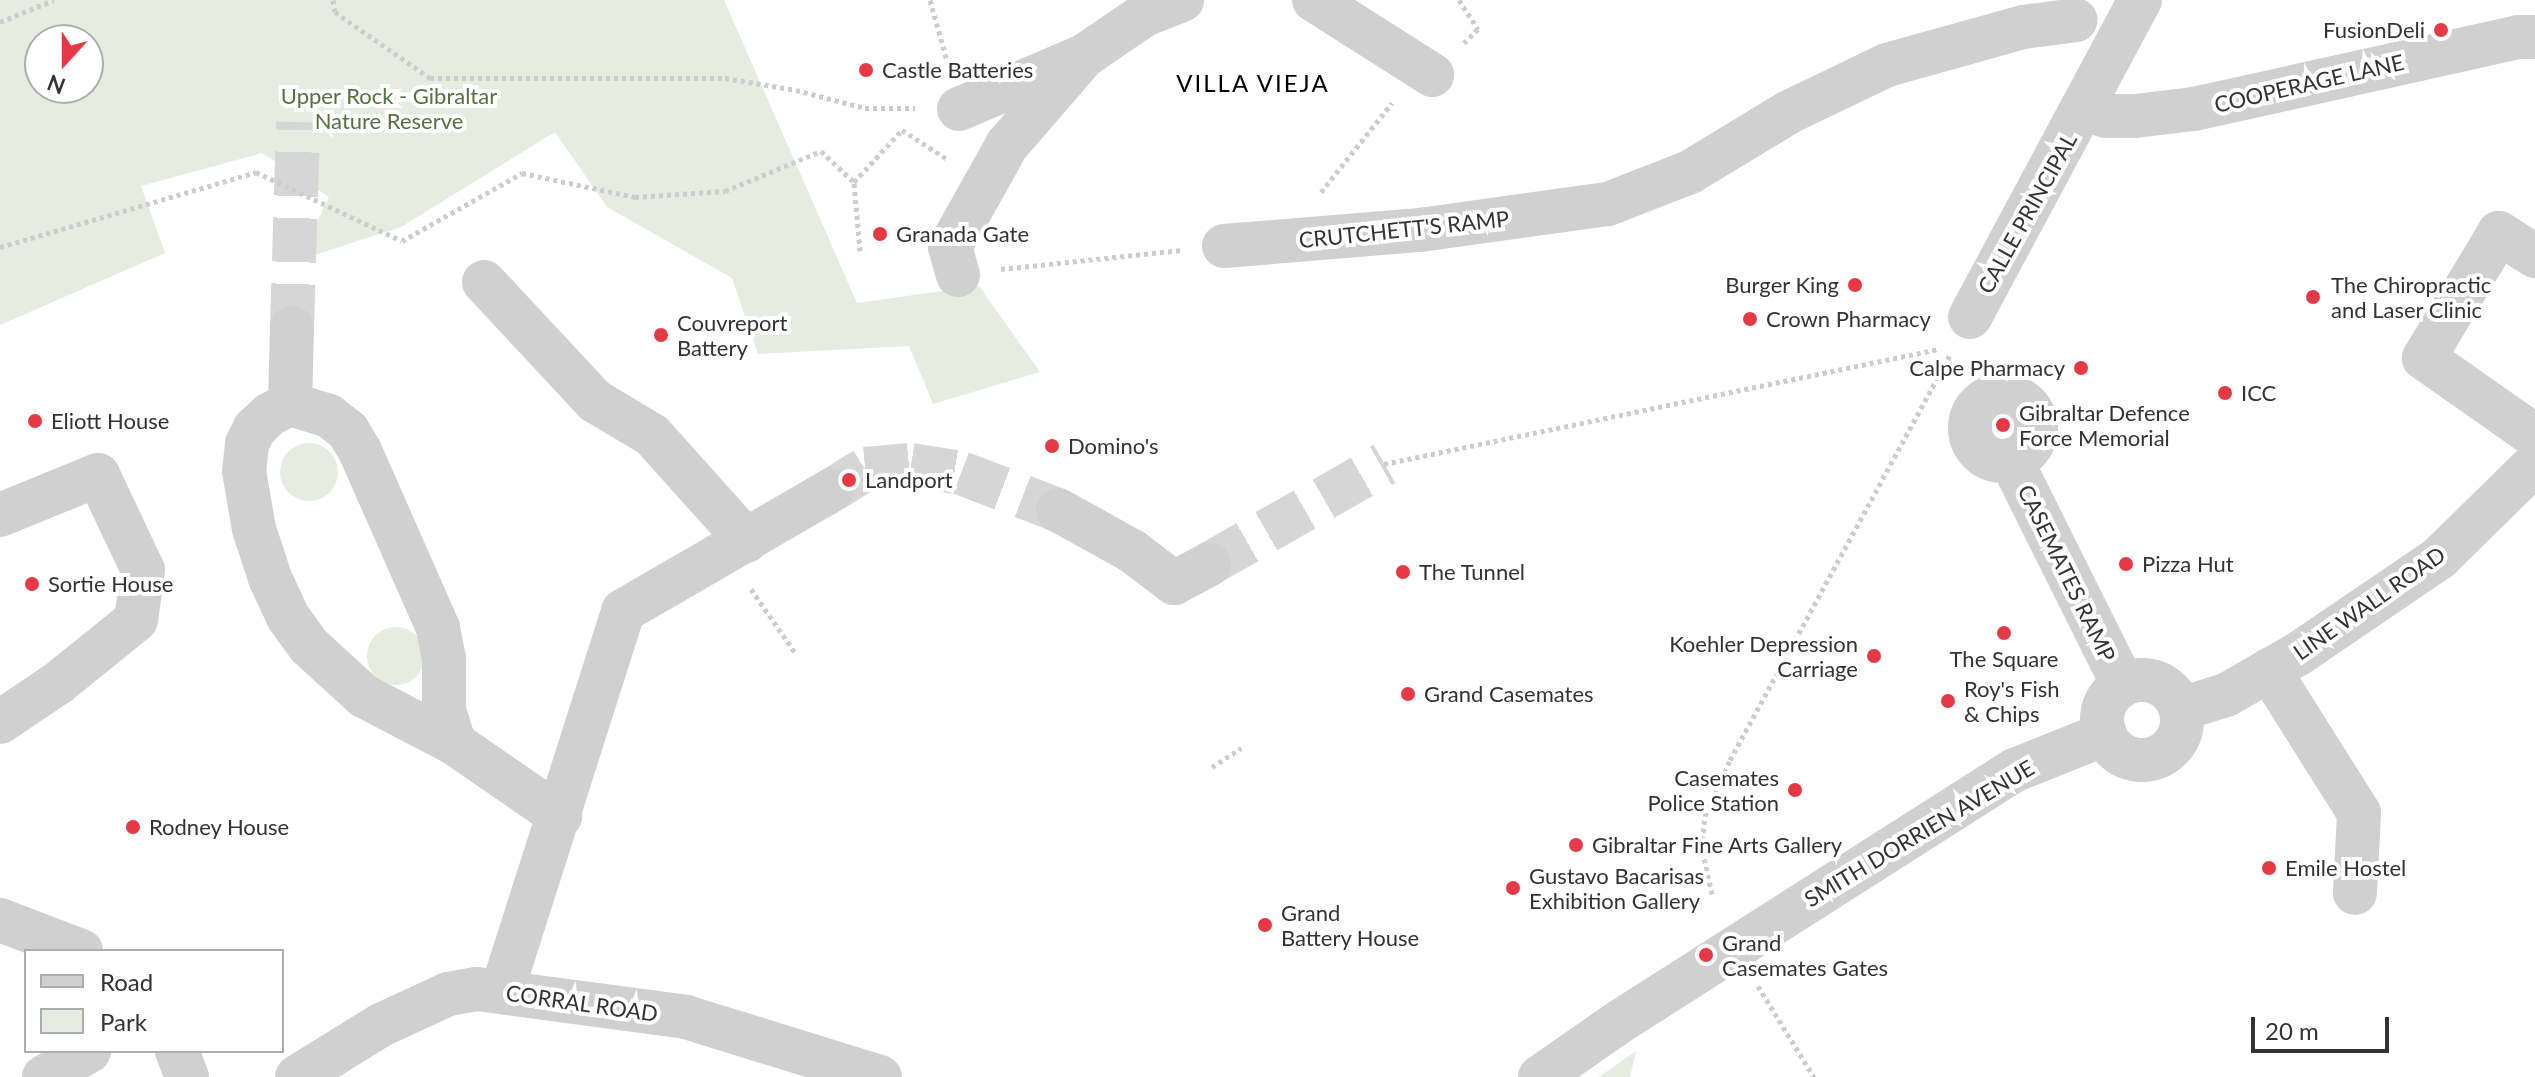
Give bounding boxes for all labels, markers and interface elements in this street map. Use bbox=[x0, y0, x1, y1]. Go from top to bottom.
place label: FusionDeli bbox=[2323, 17, 2425, 43]
marker: FusionDeli bbox=[2432, 21, 2450, 39]
north arrow bbox=[24, 24, 104, 104]
street label: COOPERAGE LANE bbox=[2212, 48, 2406, 118]
place label: Castle Batteries bbox=[882, 57, 1033, 83]
marker: Castle Batteries bbox=[857, 61, 875, 79]
text: N bbox=[43, 69, 69, 101]
district label: VILLA VIEJA bbox=[1176, 69, 1330, 97]
park label: Upper Rock - Gibraltar Nature Reserve bbox=[281, 82, 497, 134]
street label: CALLE PRINCIPAL bbox=[1972, 128, 2082, 298]
street label: CRUTCHETT'S RAMP bbox=[1297, 205, 1511, 253]
place label: Granada Gate bbox=[896, 221, 1029, 247]
marker: Granada Gate bbox=[871, 225, 889, 243]
place label: The Chiropractic and Laser Clinic bbox=[2331, 271, 2491, 322]
place label: Burger King bbox=[1725, 272, 1839, 298]
marker: Burger King bbox=[1846, 276, 1864, 294]
marker: The Chiropractic and Laser Clinic bbox=[2302, 286, 2324, 308]
place label: Crown Pharmacy bbox=[1766, 306, 1931, 332]
place label: Couvreport Battery bbox=[677, 309, 787, 360]
marker: Crown Pharmacy bbox=[1741, 310, 1759, 328]
marker: Couvreport Battery bbox=[652, 326, 670, 344]
place label: Calpe Pharmacy bbox=[1909, 355, 2065, 381]
marker: Calpe Pharmacy bbox=[2072, 359, 2090, 377]
place label: ICC bbox=[2241, 380, 2276, 406]
marker: ICC bbox=[2216, 384, 2234, 402]
place label: Gibraltar Defence Force Memorial bbox=[2019, 399, 2190, 450]
place label: Eliott House bbox=[51, 408, 169, 434]
marker: Eliott House bbox=[26, 412, 44, 430]
marker: Gibraltar Defence Force Memorial bbox=[1994, 416, 2012, 434]
place label: Domino's bbox=[1068, 433, 1159, 459]
marker: Domino's bbox=[1043, 437, 1061, 455]
place label: Landport bbox=[865, 467, 953, 493]
marker: Landport bbox=[840, 471, 858, 489]
street label: CASEMATES RAMP bbox=[2013, 480, 2121, 666]
street label: LINE WALL ROAD bbox=[2288, 541, 2450, 665]
place label: Pizza Hut bbox=[2142, 551, 2234, 577]
marker: Pizza Hut bbox=[2117, 555, 2135, 573]
place label: The Tunnel bbox=[1419, 559, 1526, 585]
marker: The Tunnel bbox=[1394, 563, 1412, 581]
place label: Sortie House bbox=[48, 571, 173, 597]
marker: Sortie House bbox=[23, 575, 41, 593]
marker: The Square bbox=[1995, 624, 2013, 642]
place label: Koehler Depression Carriage bbox=[1669, 630, 1858, 682]
place label: The Square bbox=[1950, 646, 2058, 672]
marker: Koehler Depression Carriage bbox=[1865, 647, 1883, 665]
place label: Roy's Fish & Chips bbox=[1964, 675, 2059, 726]
place label: Grand Casemates bbox=[1424, 681, 1594, 707]
marker: Grand Casemates bbox=[1399, 685, 1417, 703]
marker: Roy's Fish & Chips bbox=[1939, 692, 1957, 710]
street label: SMITH DORRIEN AVENUE bbox=[1799, 754, 2039, 912]
place label: Casemates Police Station bbox=[1647, 764, 1779, 816]
marker: Casemates Police Station bbox=[1786, 781, 1804, 799]
place label: Rodney House bbox=[149, 814, 290, 840]
marker: Rodney House bbox=[124, 818, 142, 836]
place label: Gibraltar Fine Arts Gallery bbox=[1592, 832, 1843, 858]
marker: Gibraltar Fine Arts Gallery bbox=[1567, 836, 1585, 854]
place label: Emile Hostel bbox=[2285, 855, 2406, 881]
marker: Emile Hostel bbox=[2260, 859, 2278, 877]
place label: Gustavo Bacarisas Exhibition Gallery bbox=[1529, 862, 1704, 914]
marker: Gustavo Bacarisas Exhibition Gallery bbox=[1504, 879, 1522, 897]
place label: Grand Battery House bbox=[1281, 899, 1420, 950]
marker: Grand Battery House bbox=[1256, 916, 1274, 934]
place label: Grand Casemates Gates bbox=[1722, 929, 1888, 980]
marker: Grand Casemates Gates bbox=[1697, 946, 1715, 964]
legend bbox=[24, 949, 284, 1053]
text: Road bbox=[100, 967, 153, 996]
street label: CORRAL ROAD bbox=[504, 979, 660, 1027]
scale bar bbox=[2255, 1001, 2393, 1051]
text: Park bbox=[100, 1007, 147, 1036]
text: 20 m bbox=[2265, 1016, 2319, 1045]

